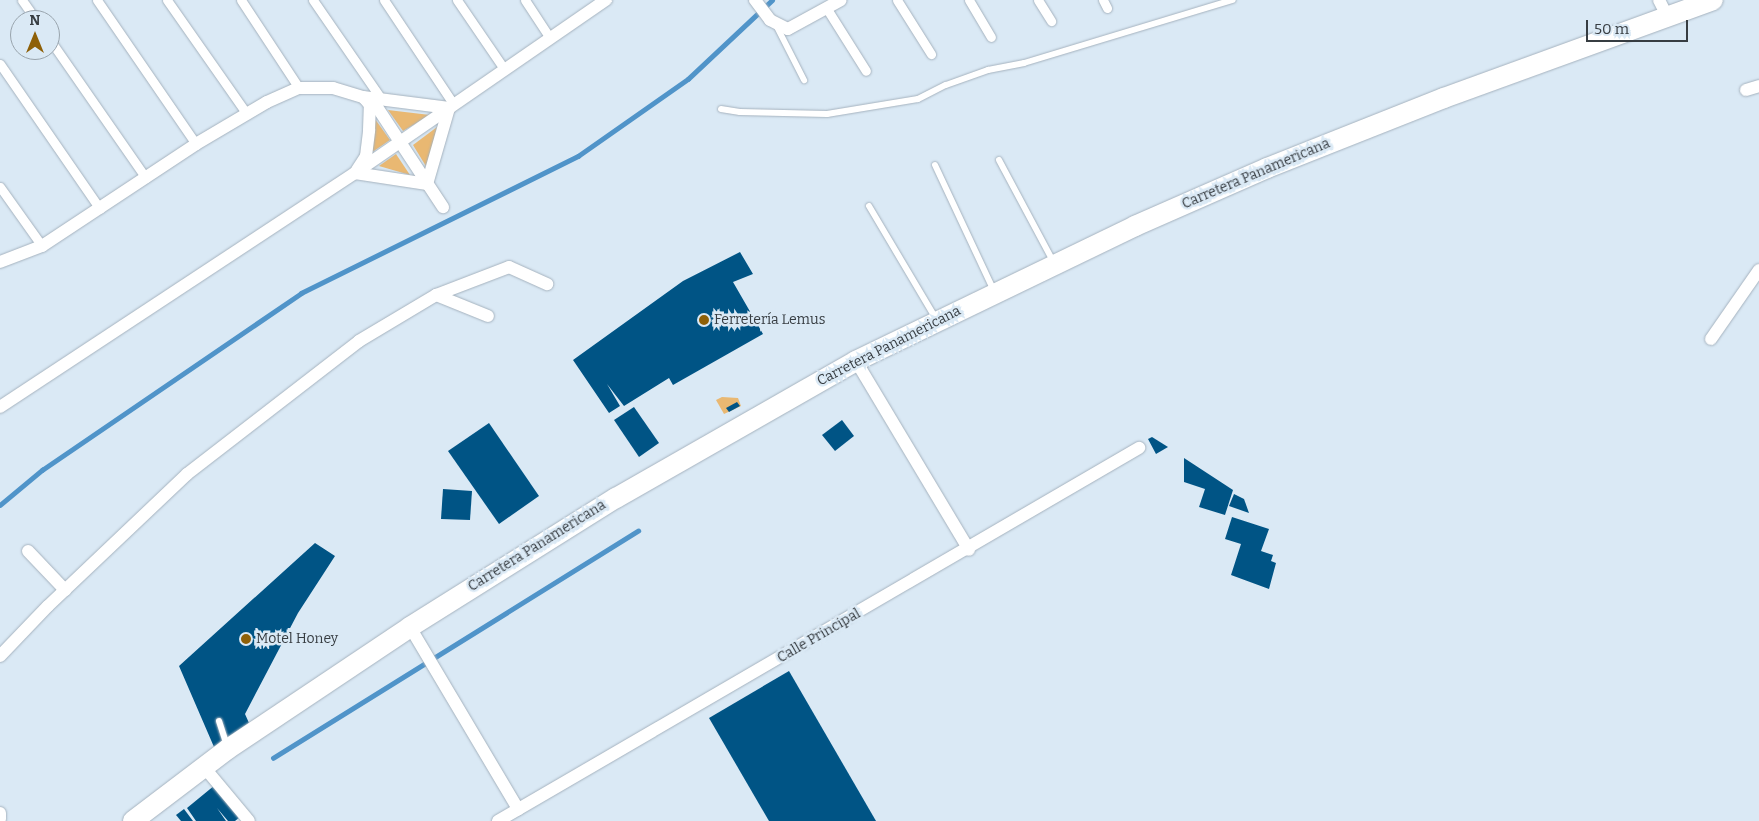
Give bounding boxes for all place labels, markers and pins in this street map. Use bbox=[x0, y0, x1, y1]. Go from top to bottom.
place label: Ferretería Lemus bbox=[714, 312, 825, 328]
marker: Ferretería Lemus bbox=[698, 314, 710, 326]
place label: Motel Honey bbox=[256, 631, 338, 647]
marker: Motel Honey bbox=[240, 633, 252, 645]

